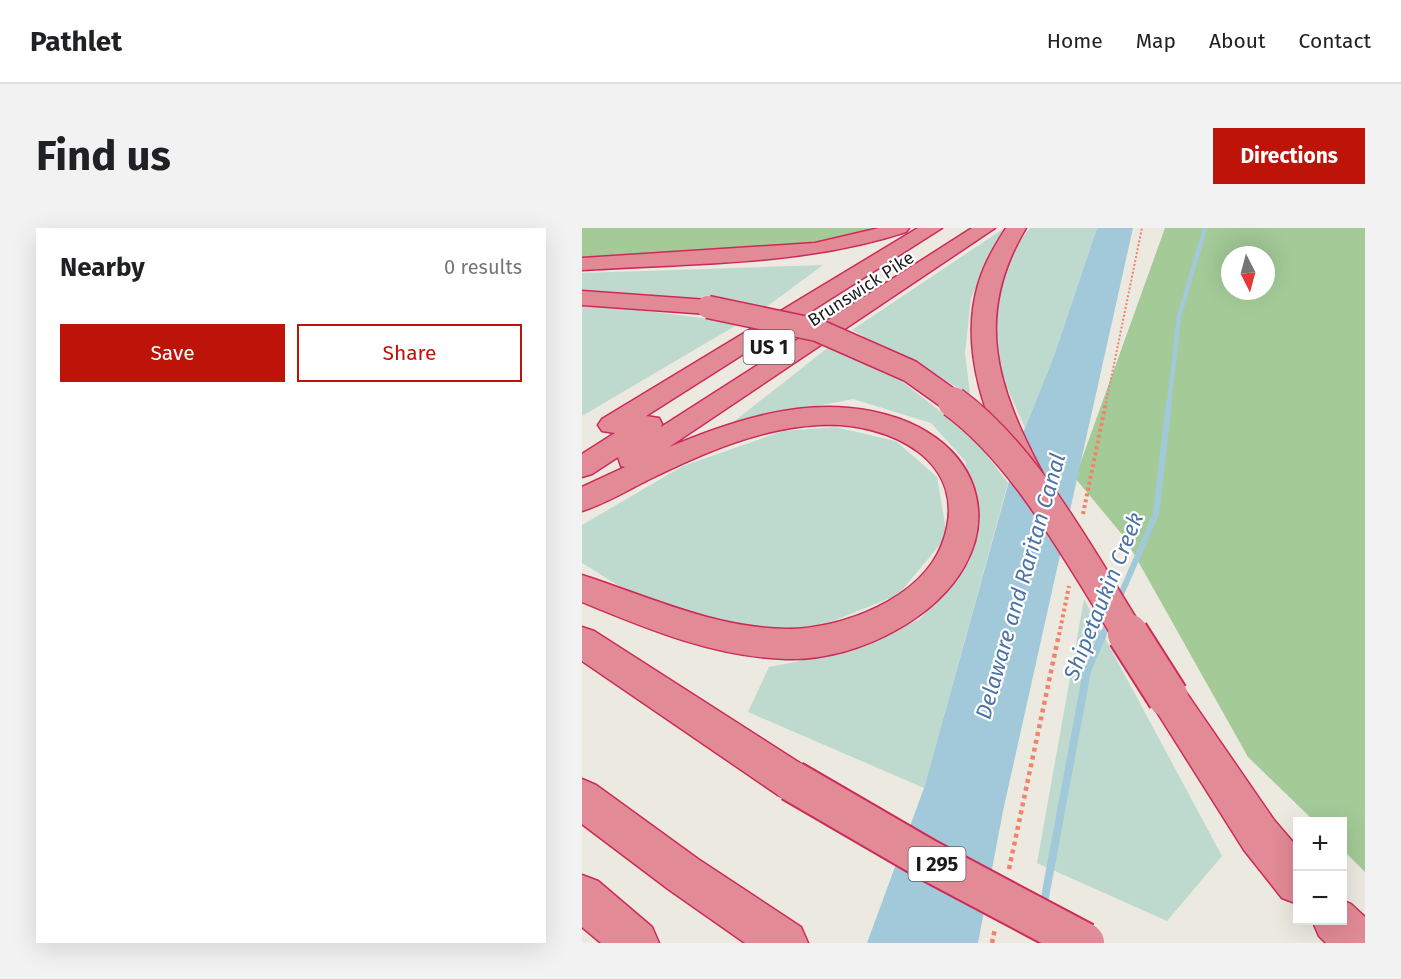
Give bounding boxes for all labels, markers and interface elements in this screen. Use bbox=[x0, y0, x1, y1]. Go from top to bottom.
text: Pathlet bbox=[30, 25, 122, 58]
text: Home bbox=[1047, 28, 1103, 54]
text: Map bbox=[1136, 28, 1176, 54]
text: About bbox=[1209, 28, 1266, 54]
text: Contact bbox=[1299, 28, 1371, 54]
button: Directions bbox=[1213, 128, 1365, 184]
text: Find us bbox=[36, 131, 171, 181]
north arrow bbox=[1221, 246, 1275, 300]
street label: Brunswick Pike bbox=[804, 247, 918, 331]
text: Nearby bbox=[60, 252, 145, 283]
text: 0 results bbox=[444, 255, 522, 279]
button: Save bbox=[60, 324, 285, 382]
button: Share bbox=[297, 324, 522, 382]
road number: US 1 bbox=[744, 330, 795, 364]
water label: Delaware and Raritan Canal bbox=[970, 450, 1071, 722]
water label: Shipetaukin Creek bbox=[1057, 508, 1149, 685]
map controls bbox=[1293, 817, 1347, 925]
button: + bbox=[1293, 817, 1347, 871]
road number: I 295 bbox=[908, 847, 966, 881]
button: − bbox=[1293, 871, 1347, 925]

